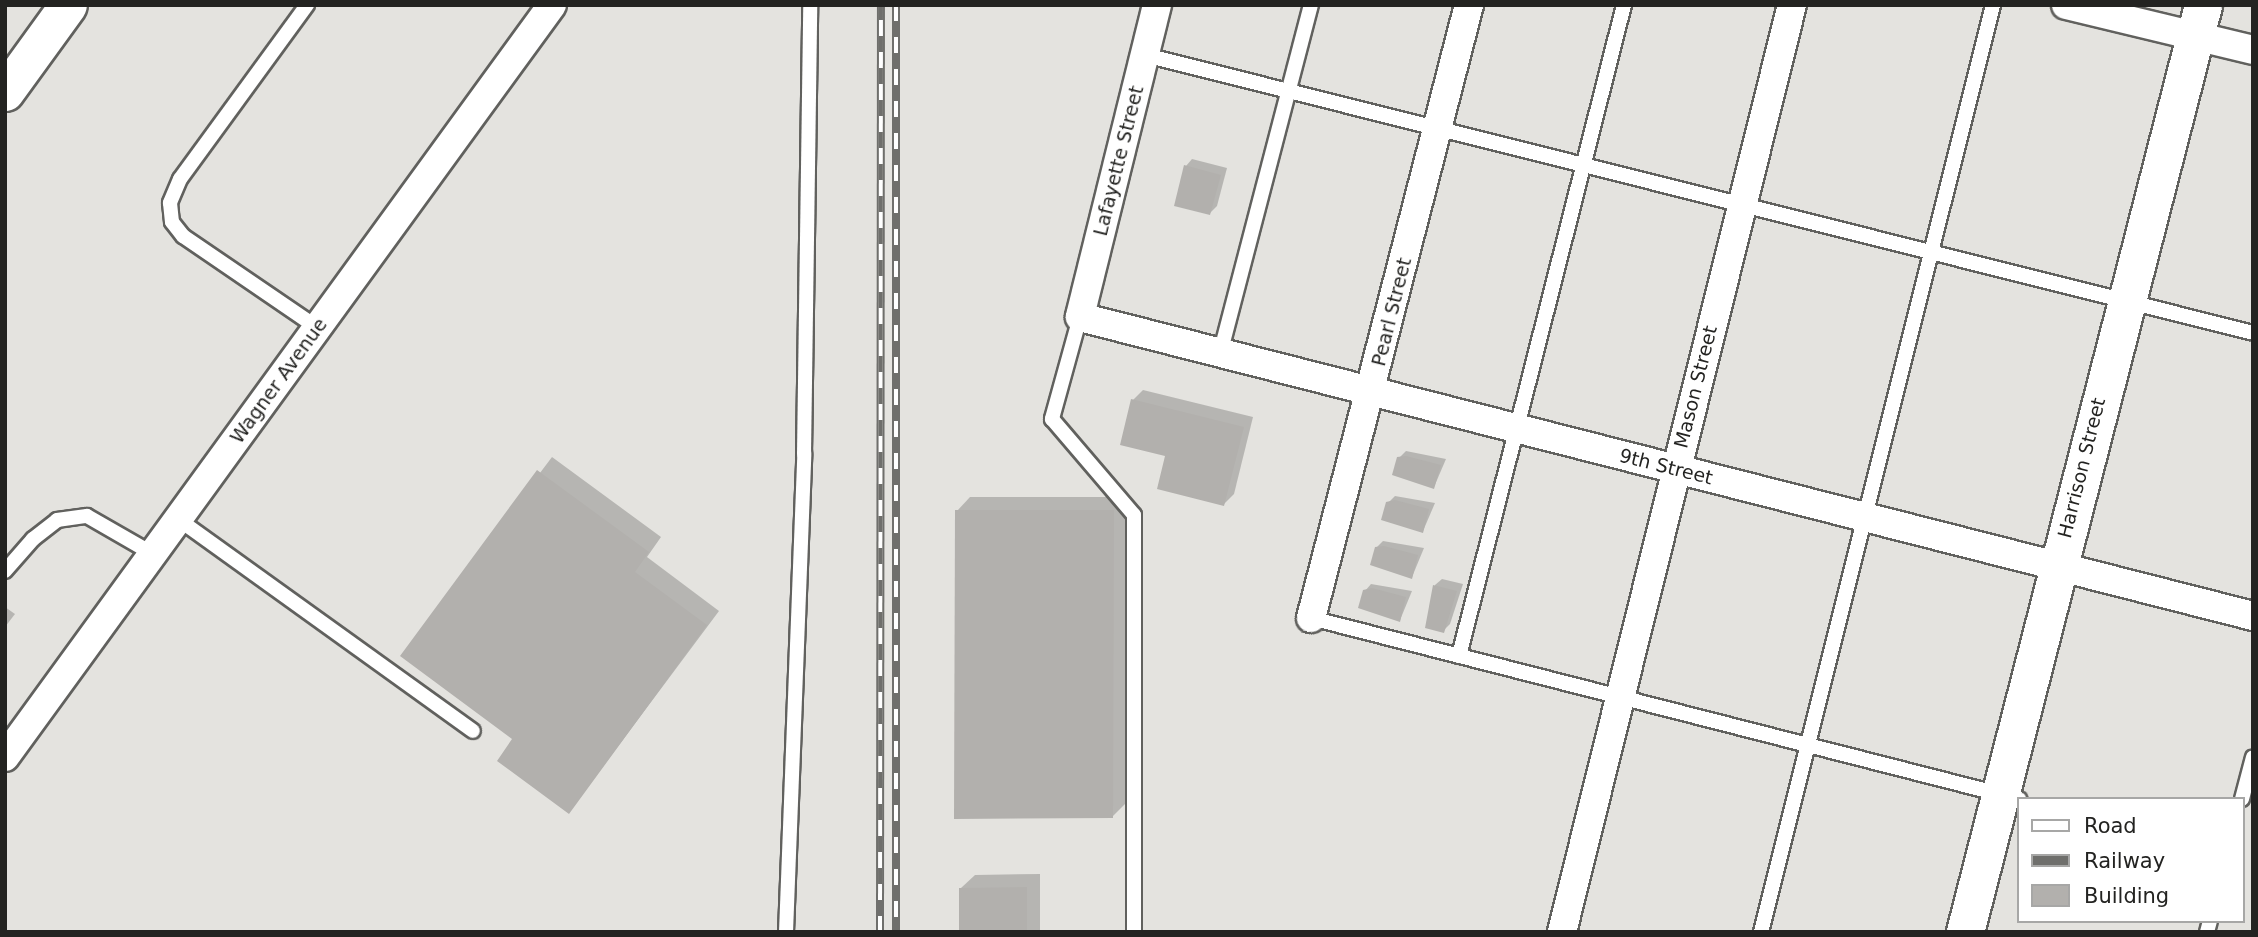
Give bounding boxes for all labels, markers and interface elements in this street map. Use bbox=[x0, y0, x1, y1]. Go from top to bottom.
street label: Lafayette Street bbox=[1089, 84, 1149, 238]
street label: Pearl Street bbox=[1368, 255, 1416, 369]
street label: Wagner Avenue bbox=[226, 314, 332, 448]
street label: Mason Street bbox=[1670, 323, 1722, 451]
street label: Harrison Street bbox=[2054, 395, 2110, 541]
street label: 9th Street bbox=[1617, 444, 1715, 490]
legend bbox=[2016, 797, 2244, 923]
text: Road bbox=[2084, 814, 2137, 838]
text: Railway bbox=[2084, 849, 2165, 873]
text: Building bbox=[2084, 884, 2169, 908]

